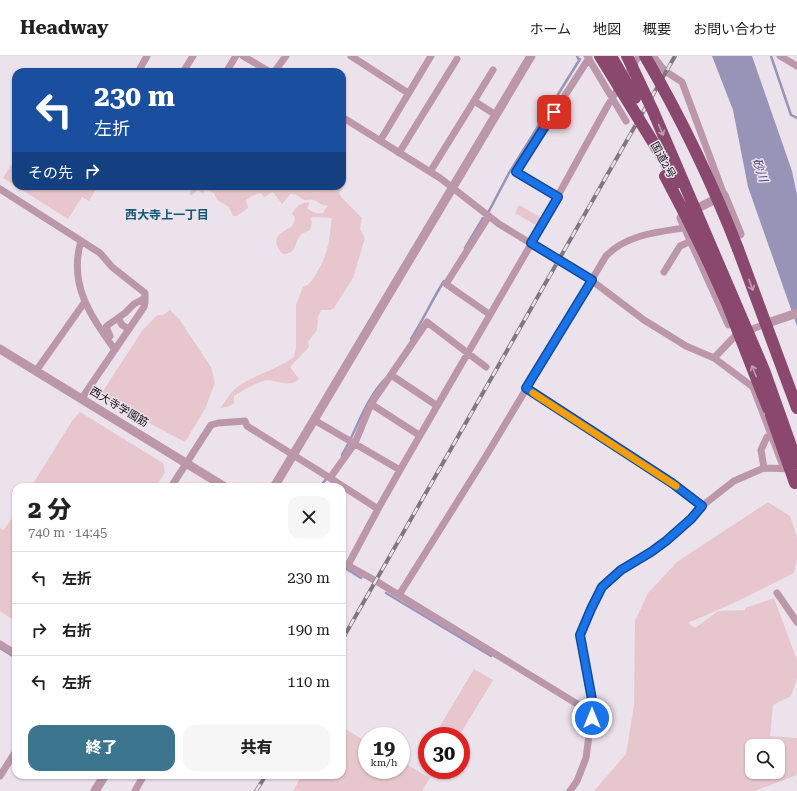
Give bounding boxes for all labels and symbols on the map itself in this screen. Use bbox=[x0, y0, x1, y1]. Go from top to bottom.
pin bbox=[537, 95, 571, 129]
one-way arrow bbox=[657, 123, 665, 135]
street label: 国道2号 bbox=[648, 140, 678, 180]
water label: 砂川 bbox=[750, 156, 771, 185]
district label: 西大寺上一丁目 bbox=[125, 208, 209, 222]
one-way arrow bbox=[748, 279, 756, 291]
one-way arrow bbox=[750, 366, 757, 378]
street label: 西大寺学園筋 bbox=[87, 384, 151, 430]
position arrow bbox=[571, 697, 613, 739]
speed limit sign: 30 bbox=[418, 727, 470, 779]

